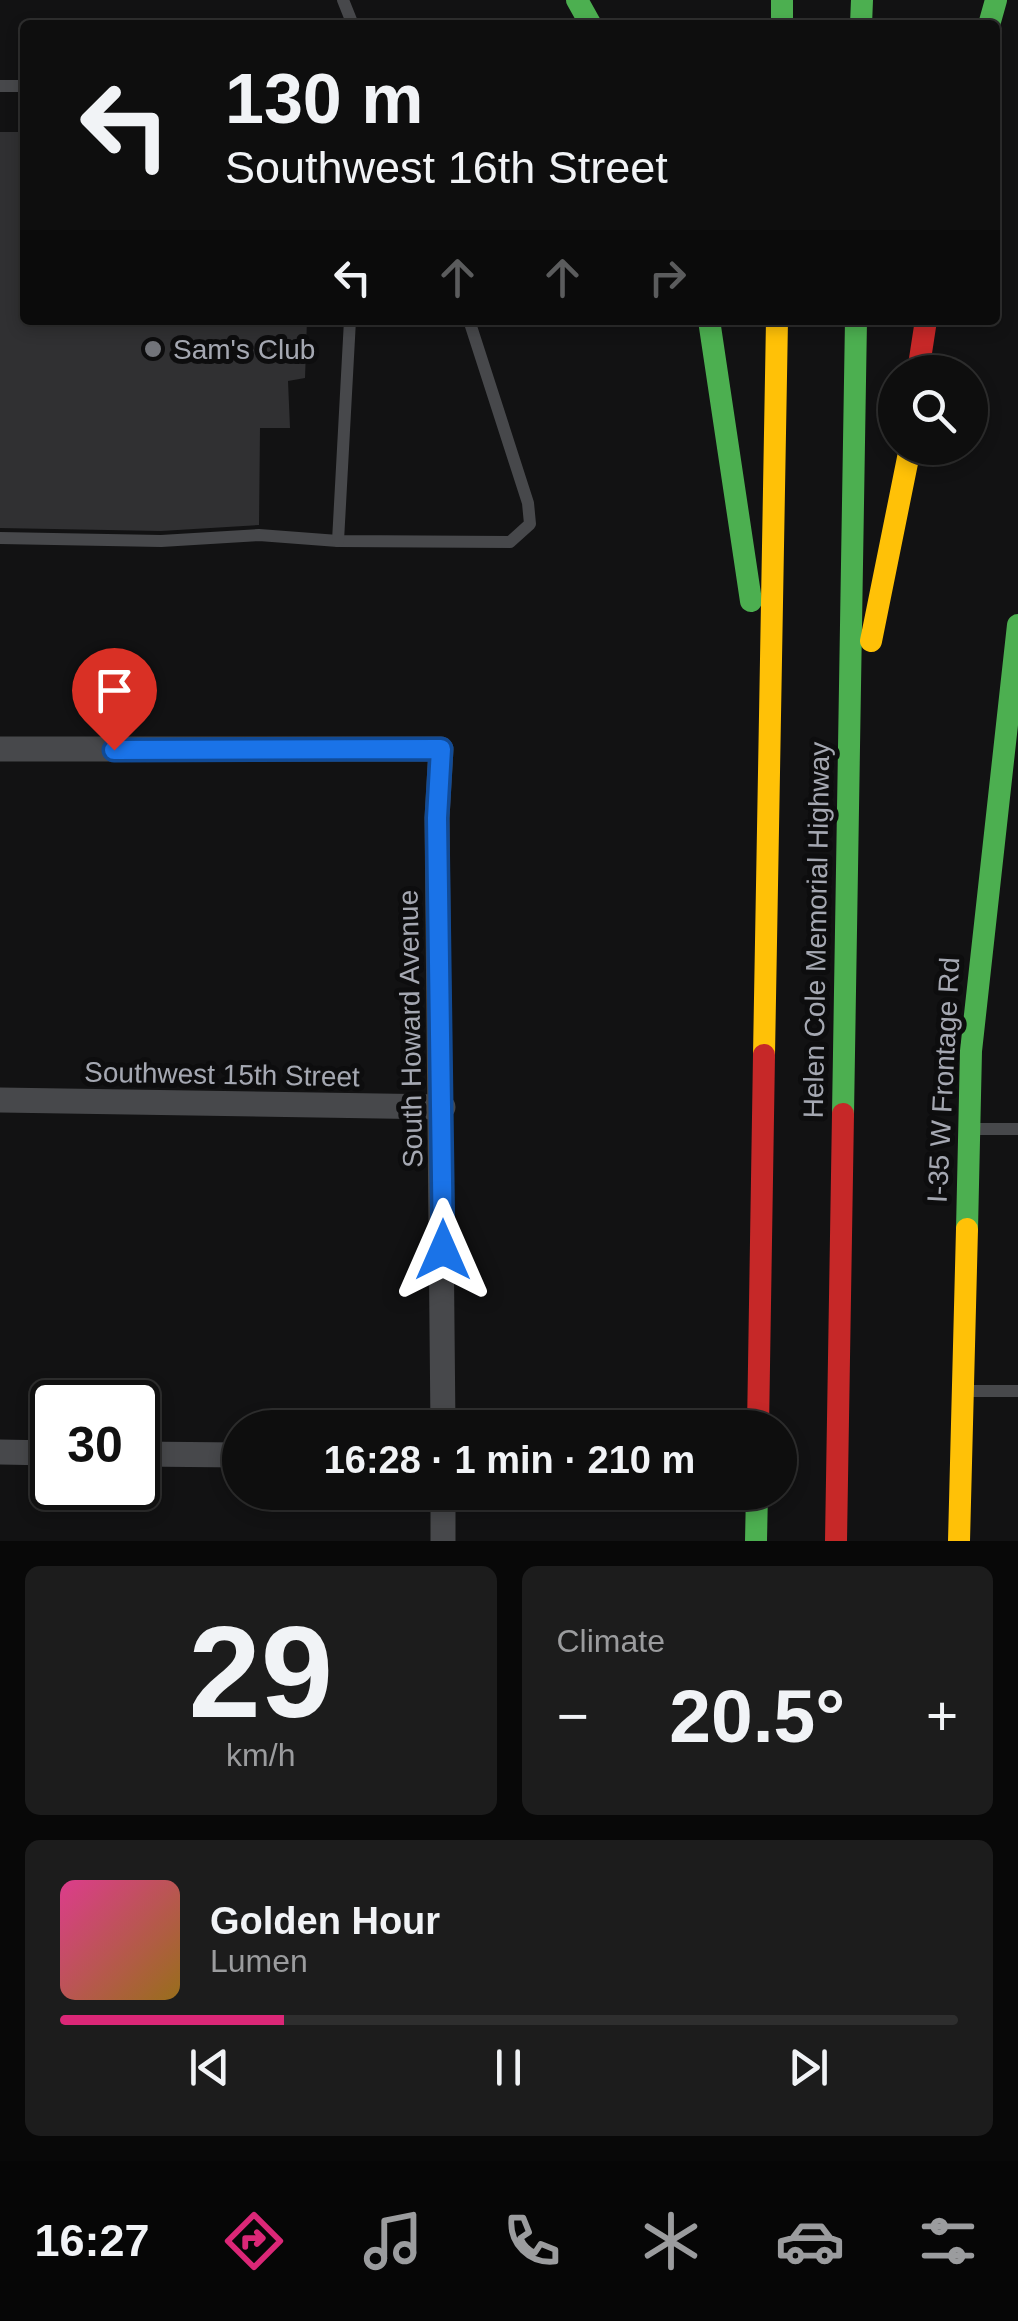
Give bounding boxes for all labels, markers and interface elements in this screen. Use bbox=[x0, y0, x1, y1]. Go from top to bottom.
icon: left bbox=[60, 60, 190, 190]
text: 130 m bbox=[225, 60, 423, 138]
text: Southwest 16th Street bbox=[225, 142, 668, 193]
icon: left bbox=[325, 250, 380, 305]
icon: ahead bbox=[430, 250, 485, 305]
icon: ahead bbox=[535, 250, 590, 305]
icon: right bbox=[640, 250, 695, 305]
place label: Sam's Club bbox=[173, 334, 315, 365]
marker: Sam's Club bbox=[142, 338, 164, 360]
map controls bbox=[878, 355, 988, 465]
button: search bbox=[878, 355, 988, 465]
pin bbox=[72, 648, 157, 751]
icon: arrive bbox=[87, 663, 142, 718]
street label: Helen Cole Memorial Highway bbox=[798, 741, 835, 1119]
street label: South Howard Avenue bbox=[393, 890, 428, 1168]
street label: I-35 W Frontage Rd bbox=[922, 956, 965, 1204]
street label: Southwest 15th Street bbox=[84, 1057, 360, 1092]
position arrow bbox=[391, 1198, 495, 1302]
speed limit sign: 30 bbox=[30, 1380, 160, 1510]
text: 16:28 · 1 min · 210 m bbox=[324, 1439, 695, 1481]
text: 29 bbox=[188, 1599, 333, 1745]
text: Climate bbox=[557, 1623, 665, 1659]
text: 20.5° bbox=[669, 1674, 845, 1758]
text: − bbox=[557, 1685, 589, 1747]
text: + bbox=[926, 1685, 958, 1747]
text: km/h bbox=[226, 1737, 295, 1773]
text: Golden Hour bbox=[210, 1900, 440, 1942]
text: Lumen bbox=[210, 1943, 308, 1979]
icon: previous bbox=[182, 2040, 237, 2095]
icon: pause bbox=[481, 2040, 536, 2095]
icon: next bbox=[781, 2040, 836, 2095]
icon: directions bbox=[219, 2206, 289, 2276]
icon: music bbox=[358, 2206, 428, 2276]
icon: phone bbox=[497, 2206, 567, 2276]
icon: climate bbox=[636, 2206, 706, 2276]
icon: car bbox=[775, 2206, 845, 2276]
icon: filters bbox=[913, 2206, 983, 2276]
text: 16:27 bbox=[34, 2215, 150, 2266]

